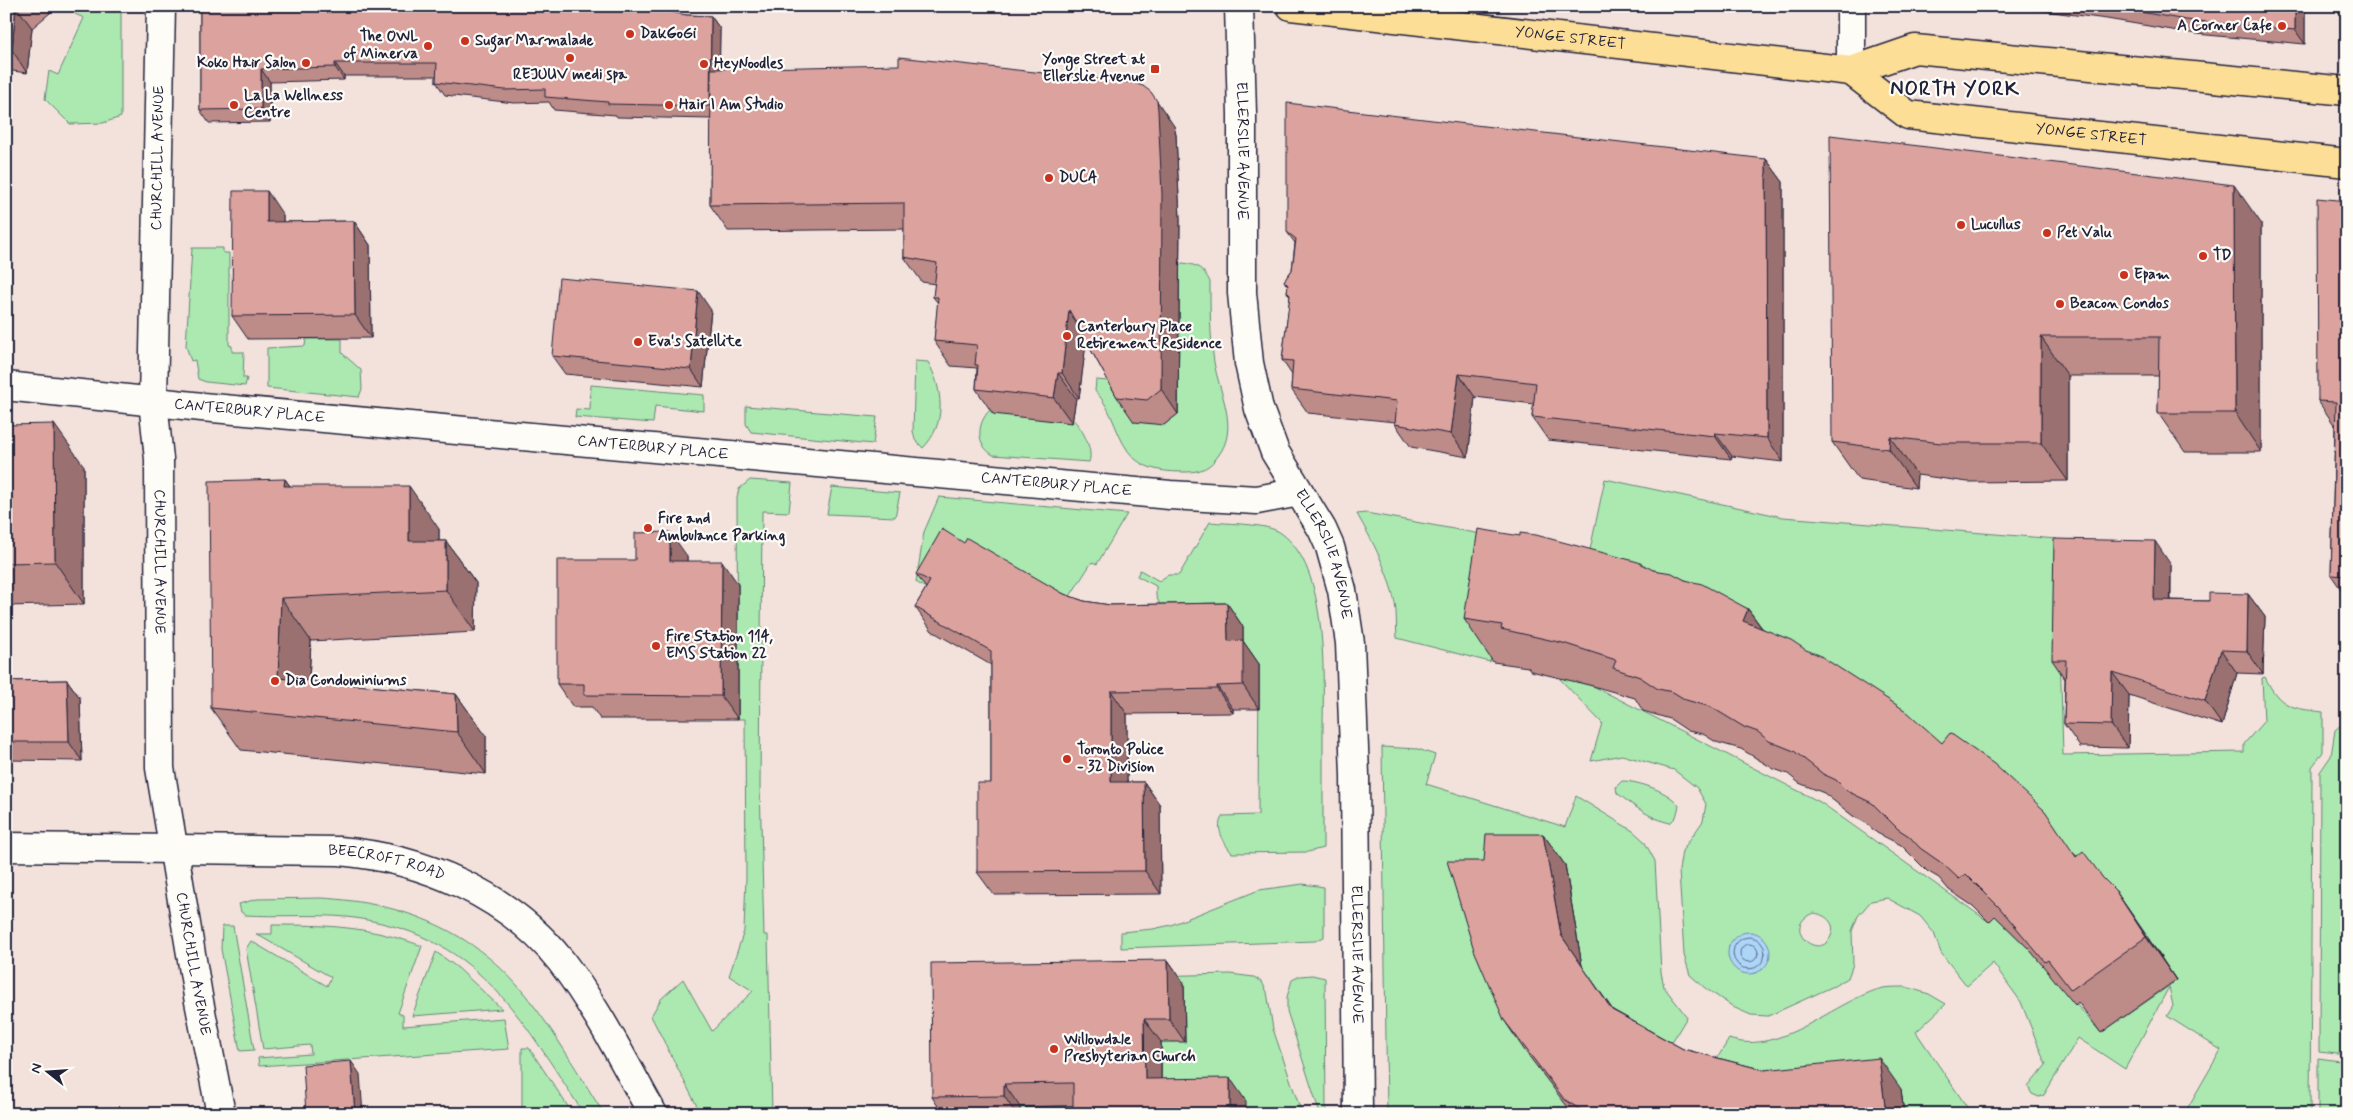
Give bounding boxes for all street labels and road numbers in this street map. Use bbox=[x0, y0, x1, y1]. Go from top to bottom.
street label: YONGE STREET bbox=[1513, 22, 1627, 55]
street label: ELLERSLIE AVENUE bbox=[1231, 81, 1252, 221]
street label: CHURCHILL AVENUE bbox=[147, 85, 169, 231]
street label: YONGE STREET bbox=[2034, 119, 2148, 151]
street label: CANTERBURY PLACE bbox=[173, 394, 326, 428]
street label: CANTERBURY PLACE bbox=[577, 431, 730, 465]
street label: CANTERBURY PLACE bbox=[980, 468, 1133, 502]
street label: ELLERSLIE AVENUE bbox=[1290, 485, 1356, 621]
street label: CHURCHILL AVENUE bbox=[149, 489, 170, 634]
street label: BEECROFT ROAD bbox=[328, 841, 448, 885]
street label: ELLERSLIE AVENUE bbox=[1346, 885, 1367, 1024]
street label: CHURCHILL AVENUE bbox=[171, 891, 216, 1037]

